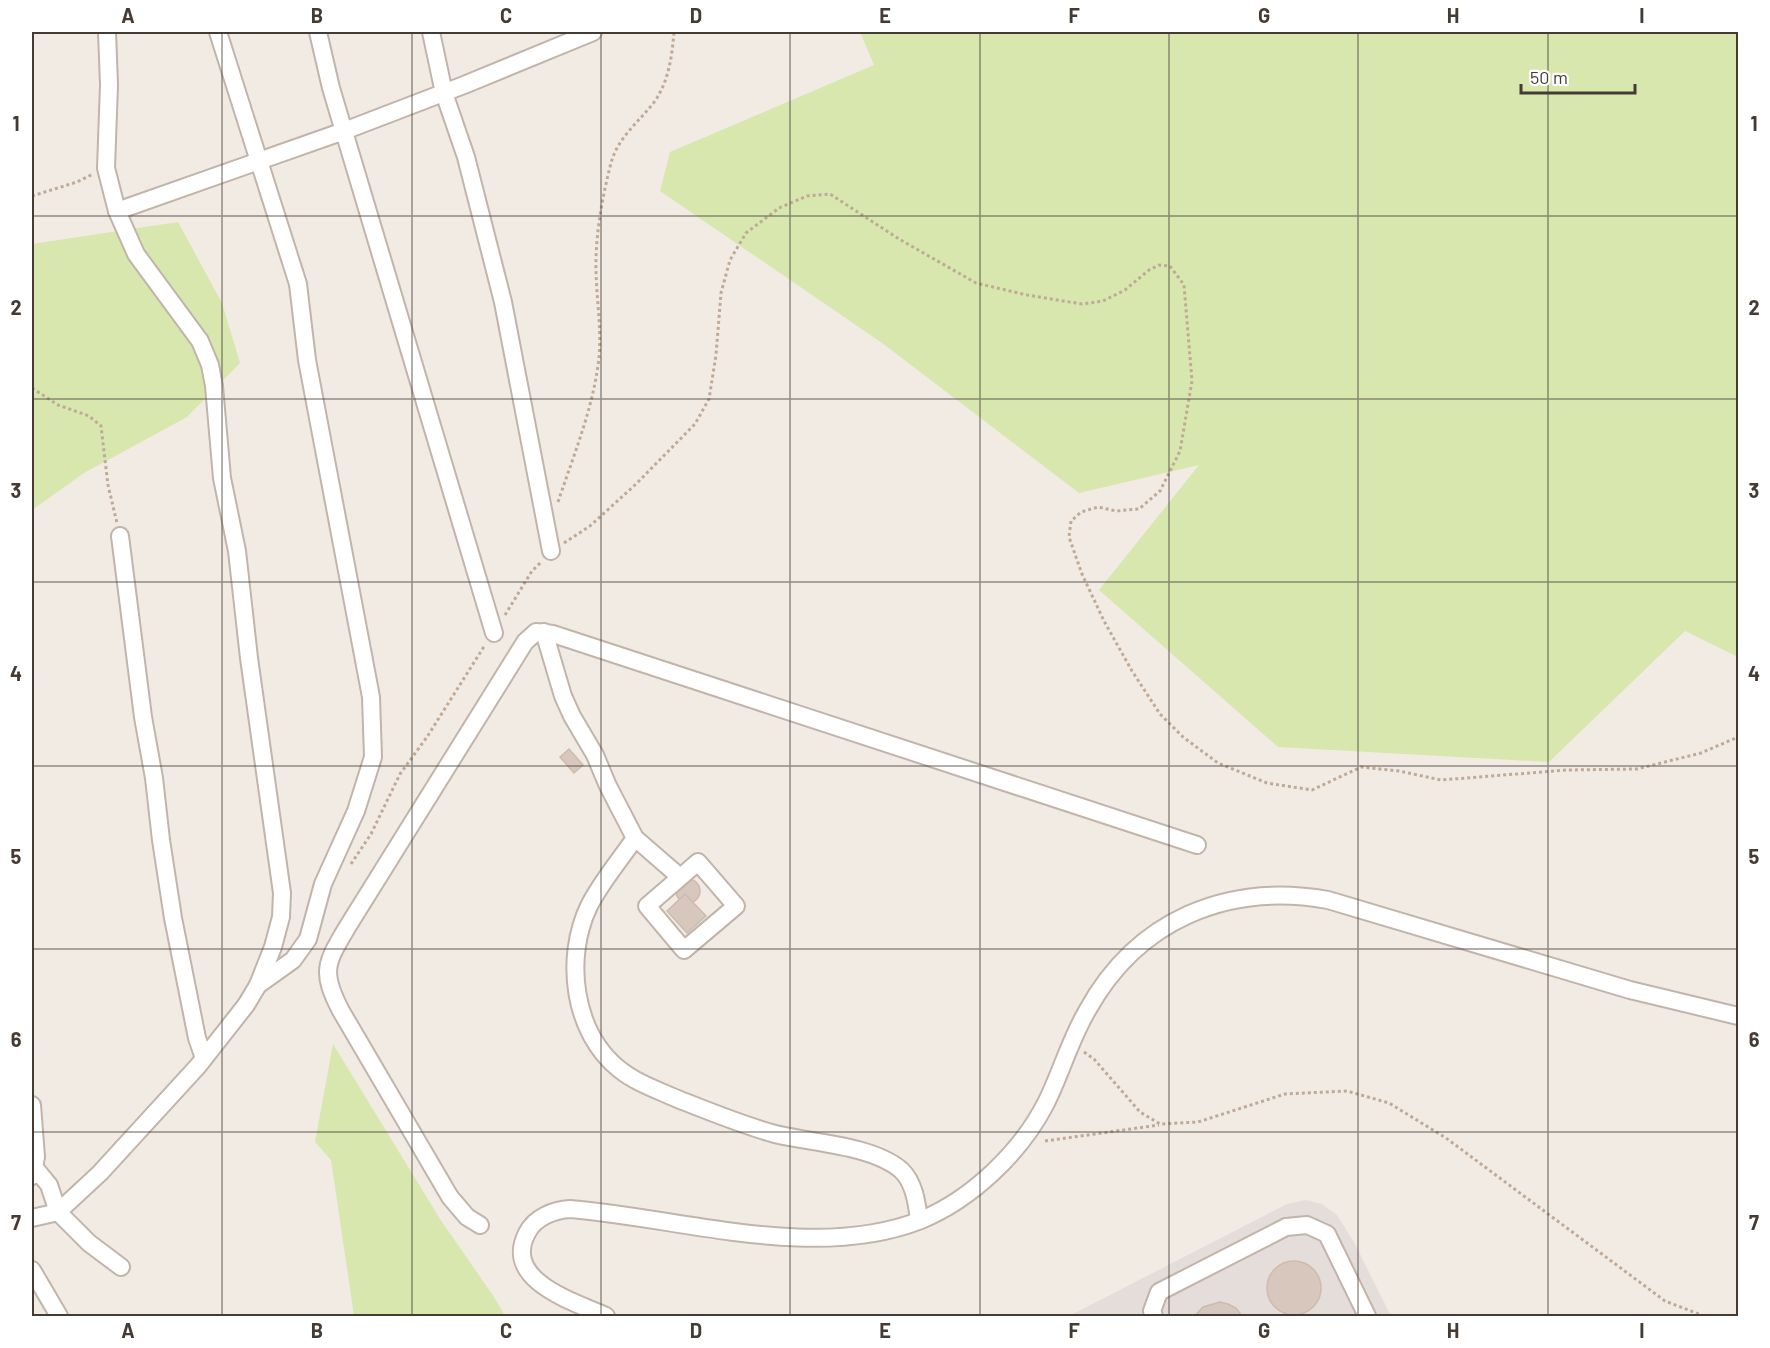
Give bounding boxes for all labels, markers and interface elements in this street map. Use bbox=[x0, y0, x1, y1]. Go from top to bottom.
text: A bbox=[121, 3, 135, 27]
text: B bbox=[311, 3, 323, 27]
text: C bbox=[500, 3, 512, 27]
text: D bbox=[690, 3, 702, 27]
text: E bbox=[879, 3, 891, 27]
text: F bbox=[1068, 3, 1080, 27]
text: G bbox=[1258, 3, 1270, 27]
text: H bbox=[1447, 3, 1459, 27]
text: I bbox=[1639, 3, 1645, 27]
scale bar bbox=[1521, 57, 1635, 95]
text: 50 m bbox=[1530, 66, 1568, 88]
text: 1 bbox=[12, 111, 20, 135]
text: 1 bbox=[1750, 111, 1758, 135]
text: 2 bbox=[10, 295, 22, 319]
text: 2 bbox=[1748, 295, 1760, 319]
text: 3 bbox=[11, 478, 21, 502]
text: 3 bbox=[1749, 478, 1759, 502]
text: 4 bbox=[10, 661, 22, 685]
text: 4 bbox=[1748, 661, 1760, 685]
text: 5 bbox=[11, 844, 22, 868]
text: 5 bbox=[1749, 844, 1760, 868]
text: 6 bbox=[11, 1027, 22, 1051]
text: 6 bbox=[1749, 1027, 1760, 1051]
text: 7 bbox=[11, 1210, 21, 1234]
text: 7 bbox=[1749, 1210, 1759, 1234]
text: A bbox=[121, 1318, 135, 1342]
text: B bbox=[311, 1318, 323, 1342]
text: C bbox=[500, 1318, 512, 1342]
text: D bbox=[690, 1318, 702, 1342]
text: E bbox=[879, 1318, 891, 1342]
text: F bbox=[1068, 1318, 1080, 1342]
text: G bbox=[1258, 1318, 1270, 1342]
text: H bbox=[1447, 1318, 1459, 1342]
text: I bbox=[1639, 1318, 1645, 1342]

